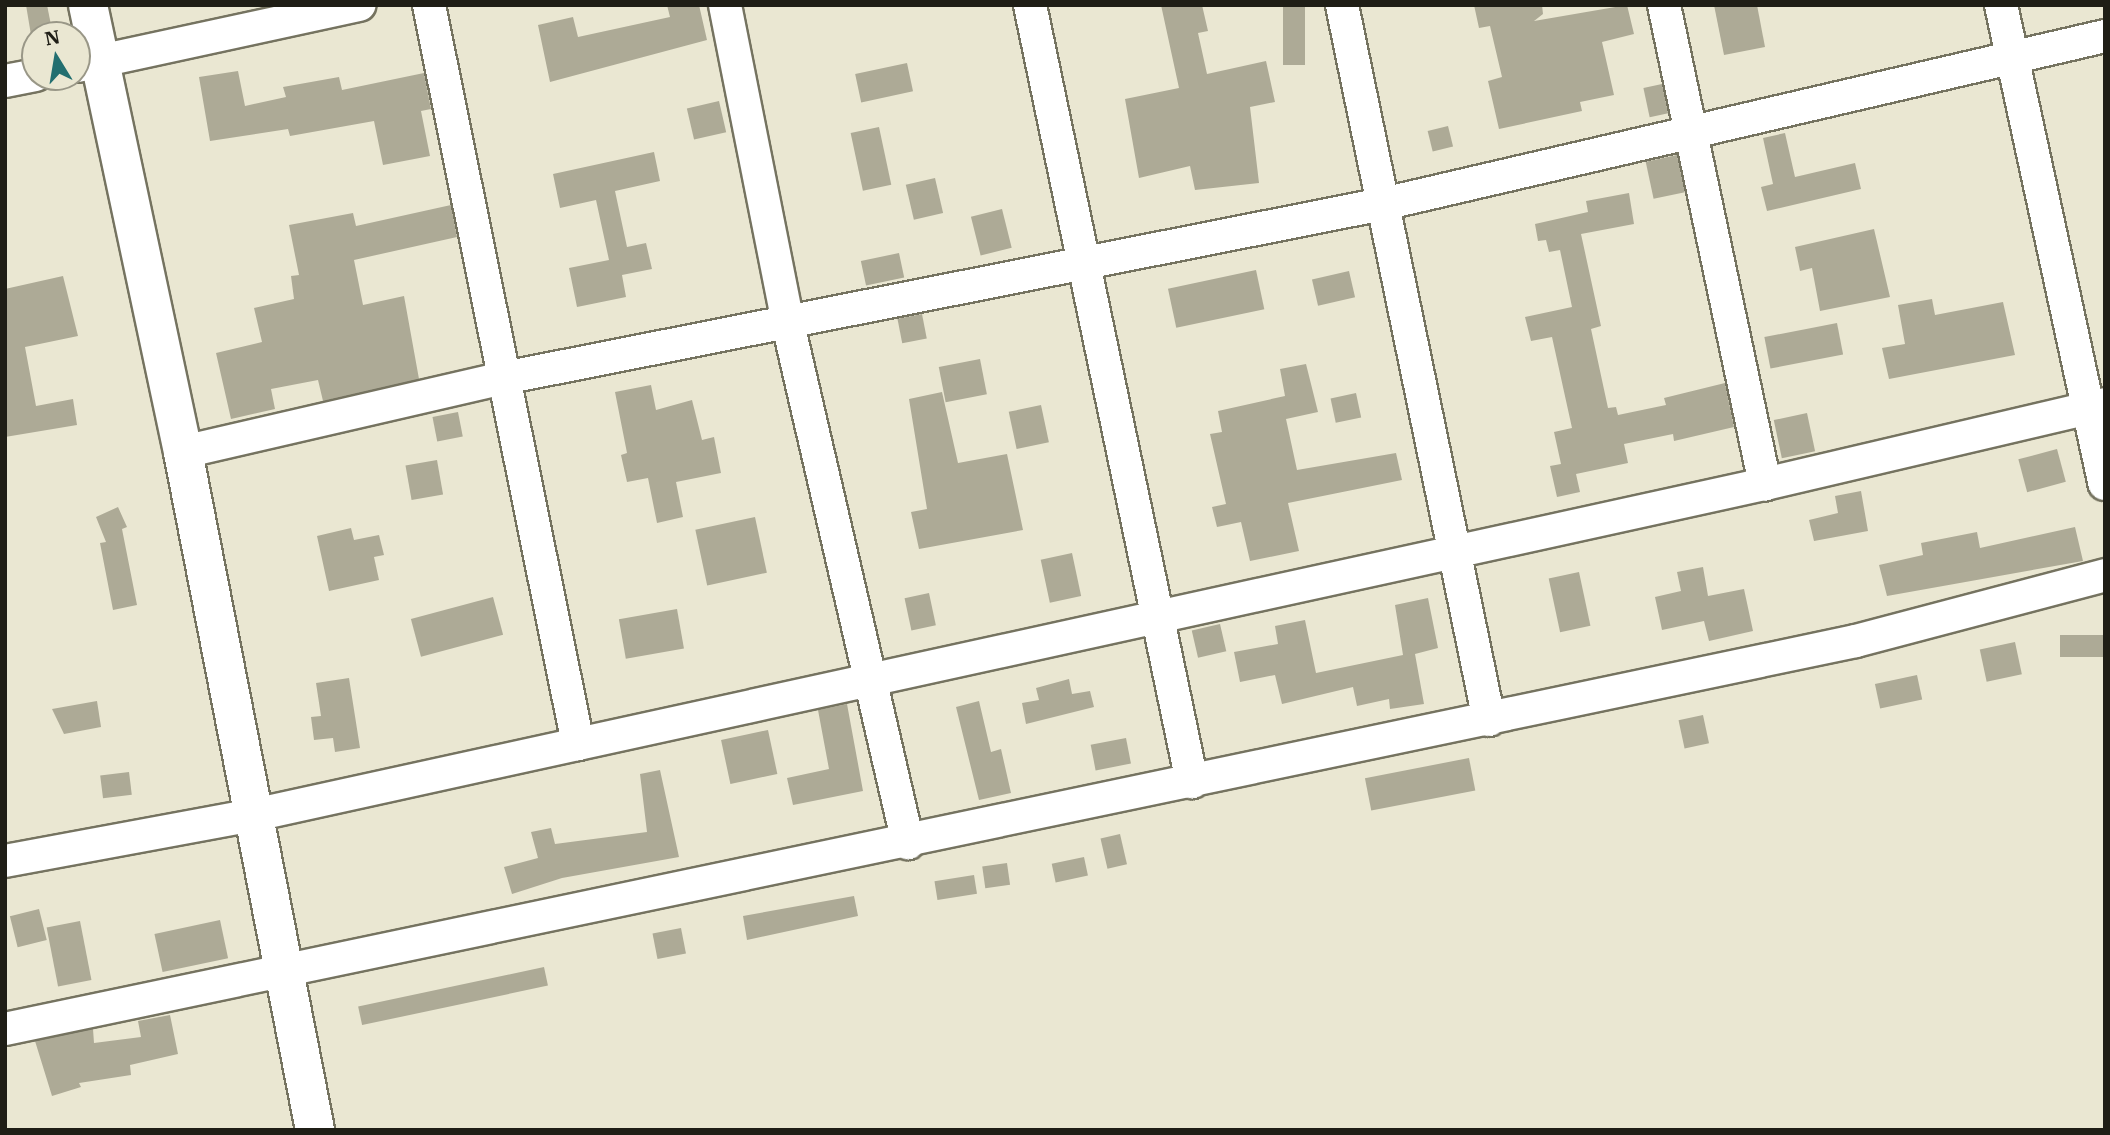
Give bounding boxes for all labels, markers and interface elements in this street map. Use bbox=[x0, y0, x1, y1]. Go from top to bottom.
north arrow bbox=[21, 21, 91, 91]
text: N bbox=[43, 24, 62, 51]

